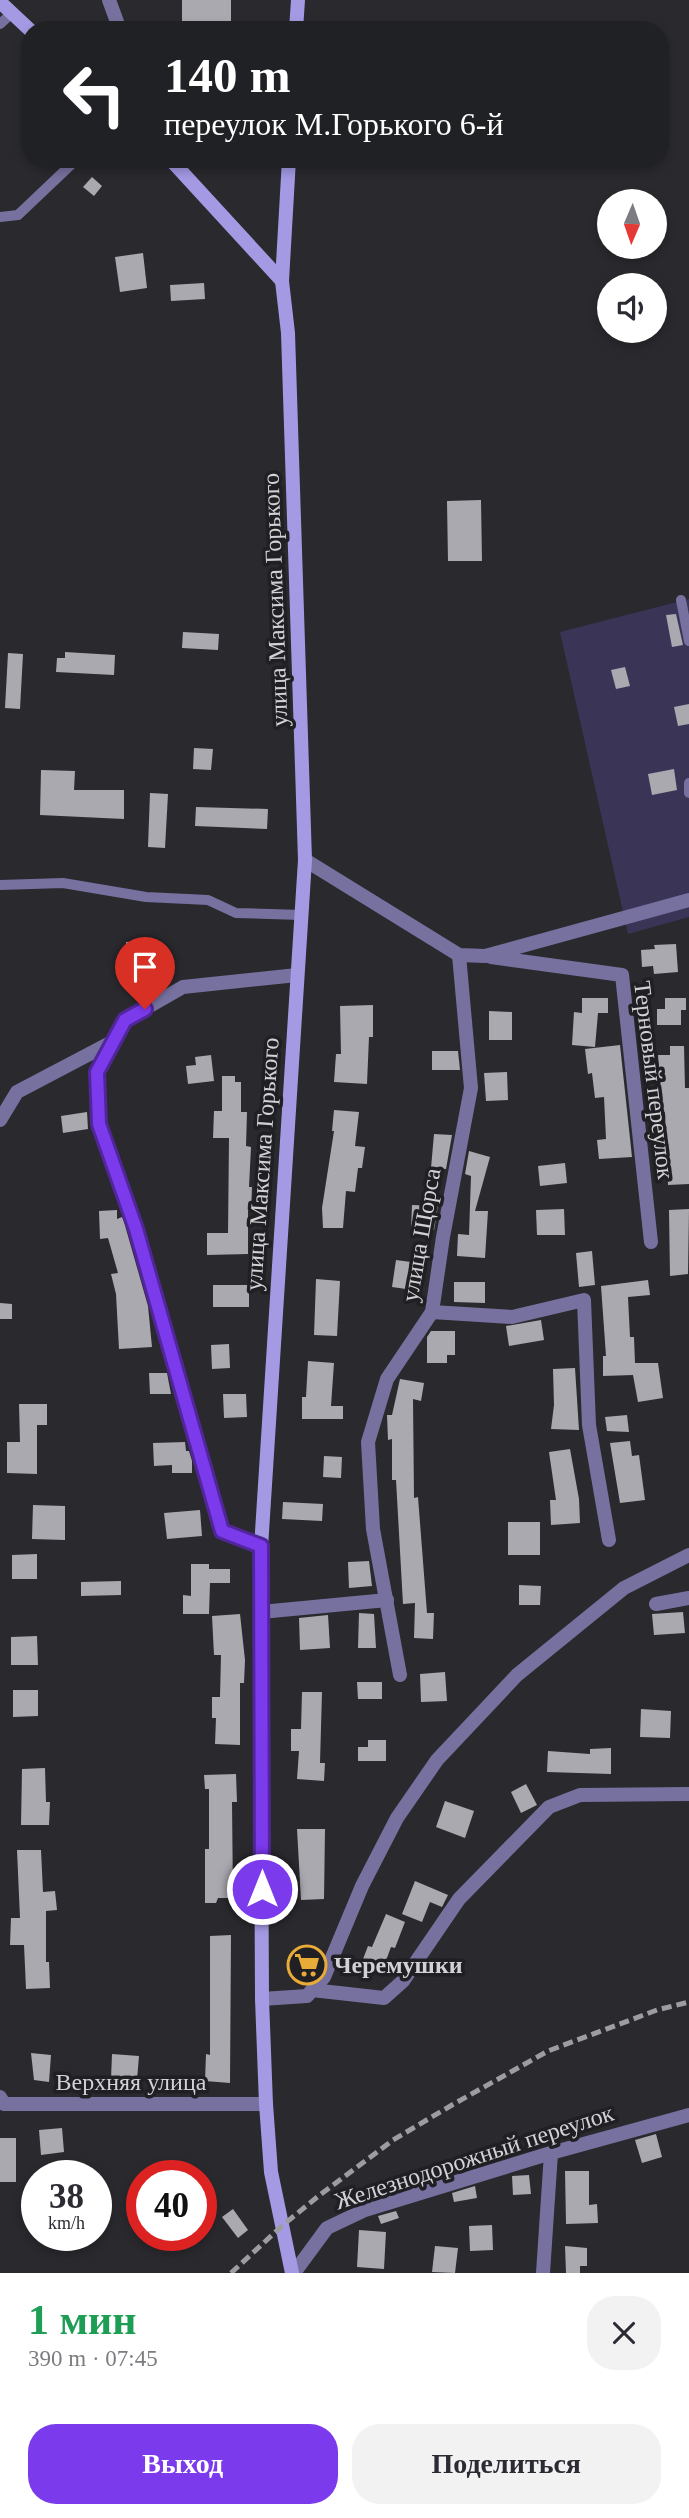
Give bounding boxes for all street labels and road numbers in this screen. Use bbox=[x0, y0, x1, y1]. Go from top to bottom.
street label: улица Максима Горького bbox=[258, 473, 292, 727]
street label: Терновый переулок bbox=[629, 979, 679, 1181]
street label: улица Максима Горького bbox=[240, 1036, 284, 1292]
street label: улица Щорса bbox=[396, 1166, 446, 1304]
street label: Верхняя улица bbox=[56, 2069, 207, 2095]
street label: Железнодорожный переулок bbox=[331, 2099, 617, 2214]

